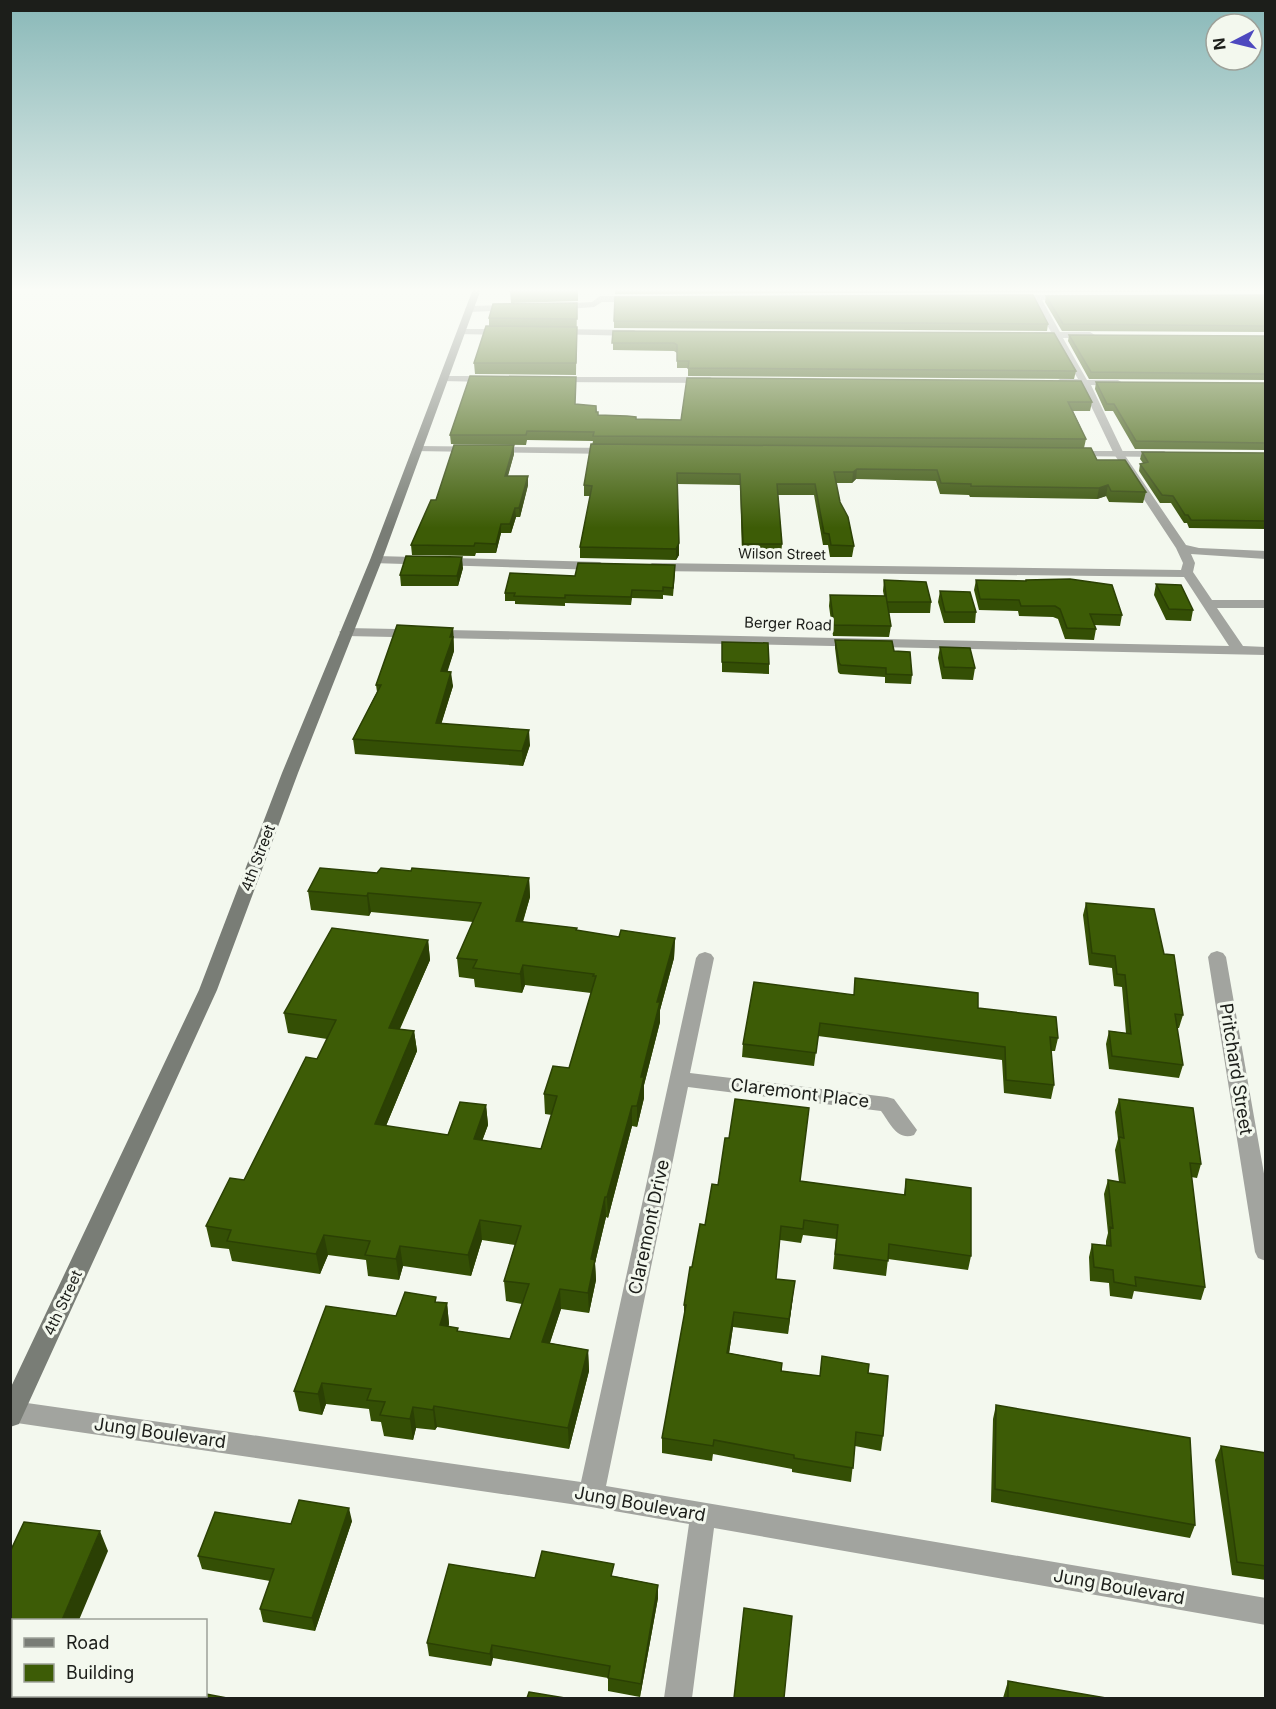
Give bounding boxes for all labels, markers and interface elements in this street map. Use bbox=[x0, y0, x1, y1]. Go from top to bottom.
north arrow bbox=[1204, 12, 1264, 72]
text: N bbox=[1208, 37, 1230, 51]
street label: Wilson Street bbox=[738, 544, 827, 563]
street label: Berger Road bbox=[744, 612, 832, 635]
street label: 4th Street bbox=[236, 822, 279, 894]
street label: Pritchard Street bbox=[1216, 1002, 1257, 1136]
street label: Claremont Place bbox=[730, 1074, 871, 1111]
street label: Claremont Drive bbox=[624, 1158, 673, 1296]
street label: 4th Street bbox=[39, 1267, 86, 1339]
street label: Jung Boulevard bbox=[93, 1413, 227, 1452]
street label: Jung Boulevard bbox=[573, 1482, 707, 1525]
street label: Jung Boulevard bbox=[1052, 1565, 1186, 1608]
legend bbox=[12, 1619, 207, 1697]
text: Road bbox=[66, 1632, 109, 1653]
text: Building bbox=[66, 1662, 134, 1683]

